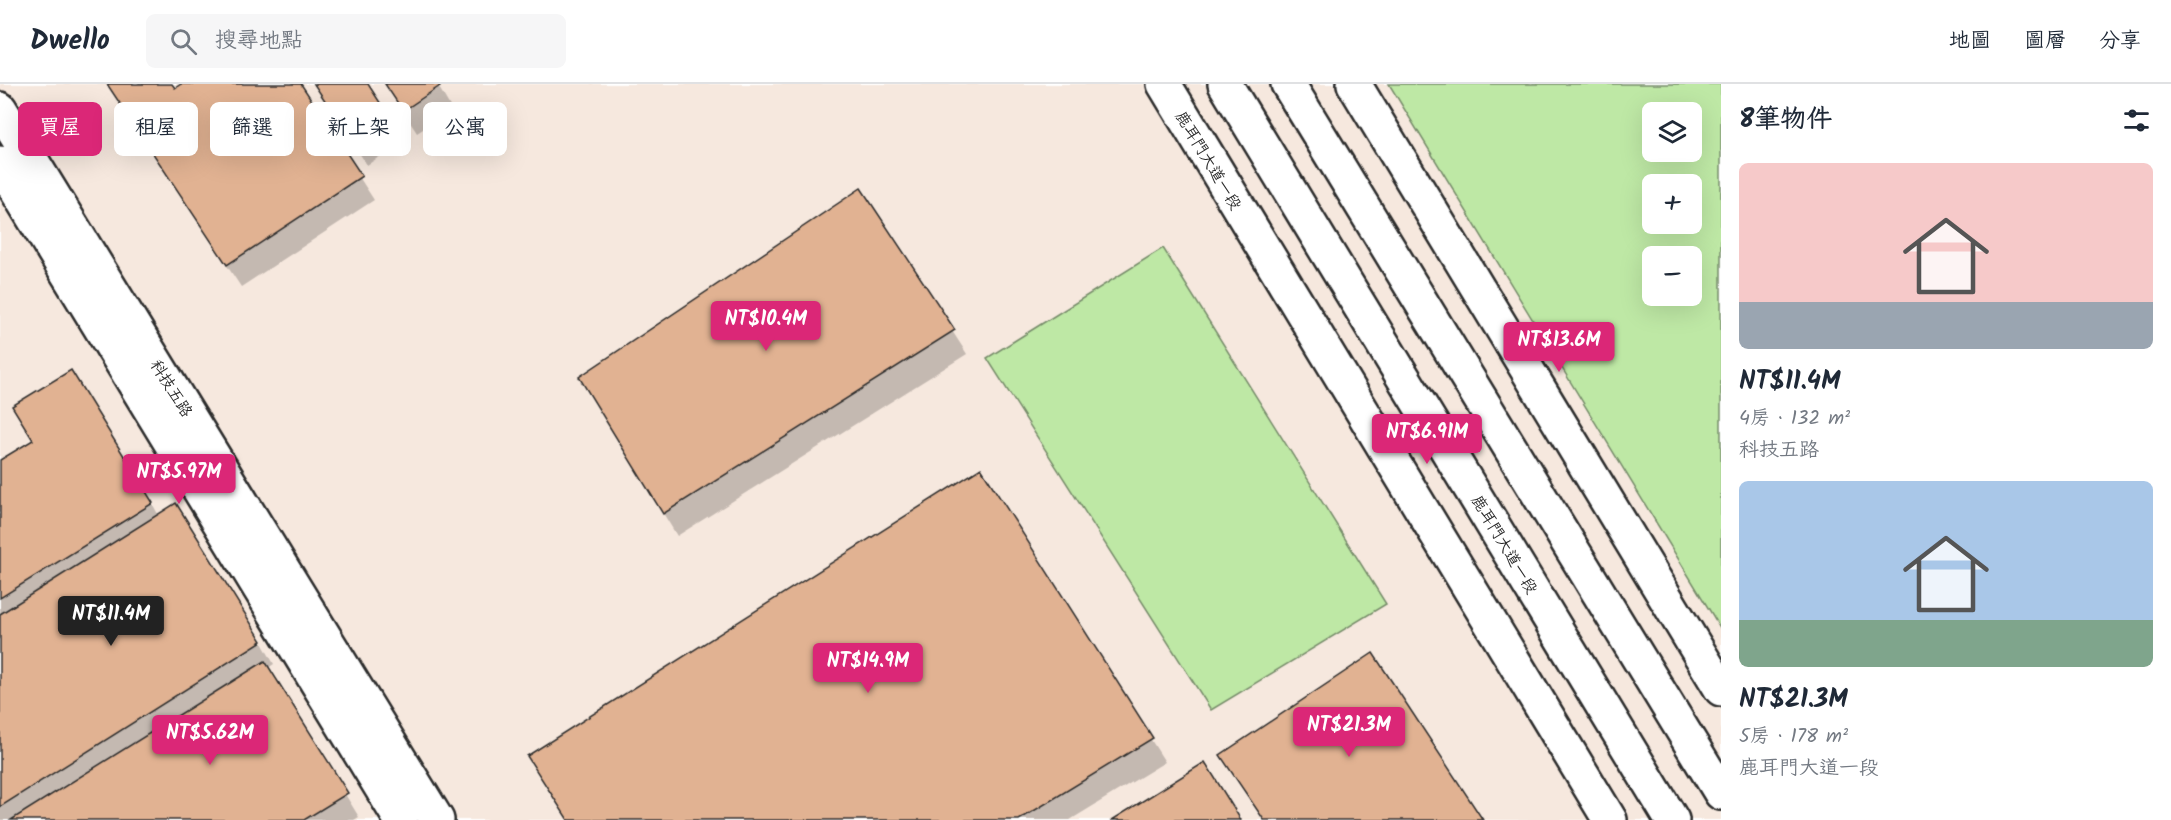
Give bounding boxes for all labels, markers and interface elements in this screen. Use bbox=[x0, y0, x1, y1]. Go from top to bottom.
search box bbox=[146, 14, 566, 68]
text: Dwello bbox=[30, 19, 110, 64]
text: 搜尋地點 bbox=[215, 24, 303, 59]
icon: search bbox=[167, 25, 200, 58]
text: 地圖 bbox=[1949, 25, 1991, 58]
text: 圖層 bbox=[2024, 25, 2066, 58]
text: 分享 bbox=[2099, 25, 2141, 58]
text: 8筆物件 bbox=[1739, 99, 1832, 141]
chip: 買屋 bbox=[18, 102, 102, 156]
chip: 租屋 bbox=[114, 102, 198, 156]
chip: 篩選 bbox=[210, 102, 294, 156]
chip: 新上架 bbox=[306, 102, 411, 156]
chip: 公寓 bbox=[423, 102, 507, 156]
map controls bbox=[1642, 102, 1702, 306]
button: layers bbox=[1642, 102, 1702, 162]
icon: filters bbox=[2120, 104, 2153, 137]
street label: 鹿耳門大道一段 bbox=[1168, 106, 1247, 215]
button: + bbox=[1642, 174, 1702, 234]
icon: home bbox=[1892, 202, 2000, 310]
button: − bbox=[1642, 246, 1702, 306]
pin: NT$10.4M bbox=[704, 301, 828, 352]
text: NT$10.4M bbox=[725, 304, 807, 336]
pin: NT$13.6M bbox=[1497, 322, 1621, 373]
text: NT$13.6M bbox=[1517, 325, 1601, 357]
street label: 科技五路 bbox=[143, 355, 198, 423]
text: NT$11.4M bbox=[1739, 361, 1841, 403]
text: 4房 · 132 m² bbox=[1739, 403, 1850, 435]
pin: NT$6.91M bbox=[1365, 414, 1489, 465]
text: NT$6.91M bbox=[1386, 417, 1468, 449]
text: 科技五路 bbox=[1739, 435, 1819, 467]
pin: NT$5.97M bbox=[117, 454, 241, 505]
text: NT$5.97M bbox=[137, 457, 221, 489]
street label: 鹿耳門大道一段 bbox=[1464, 490, 1543, 599]
icon: home bbox=[1892, 520, 2000, 628]
pin: NT$11.4M bbox=[49, 596, 173, 647]
text: NT$11.4M bbox=[72, 599, 150, 631]
pin: NT$14.9M bbox=[806, 643, 930, 694]
text: NT$14.9M bbox=[827, 646, 909, 678]
text: NT$21.3M bbox=[1739, 679, 1848, 721]
pin: NT$21.3M bbox=[1287, 707, 1411, 758]
text: NT$21.3M bbox=[1307, 710, 1391, 742]
pin: NT$5.62M bbox=[148, 715, 272, 766]
text: NT$5.62M bbox=[166, 718, 254, 750]
text: 5房 · 178 m² bbox=[1739, 721, 1848, 753]
text: 鹿耳門大道一段 bbox=[1739, 753, 1879, 785]

